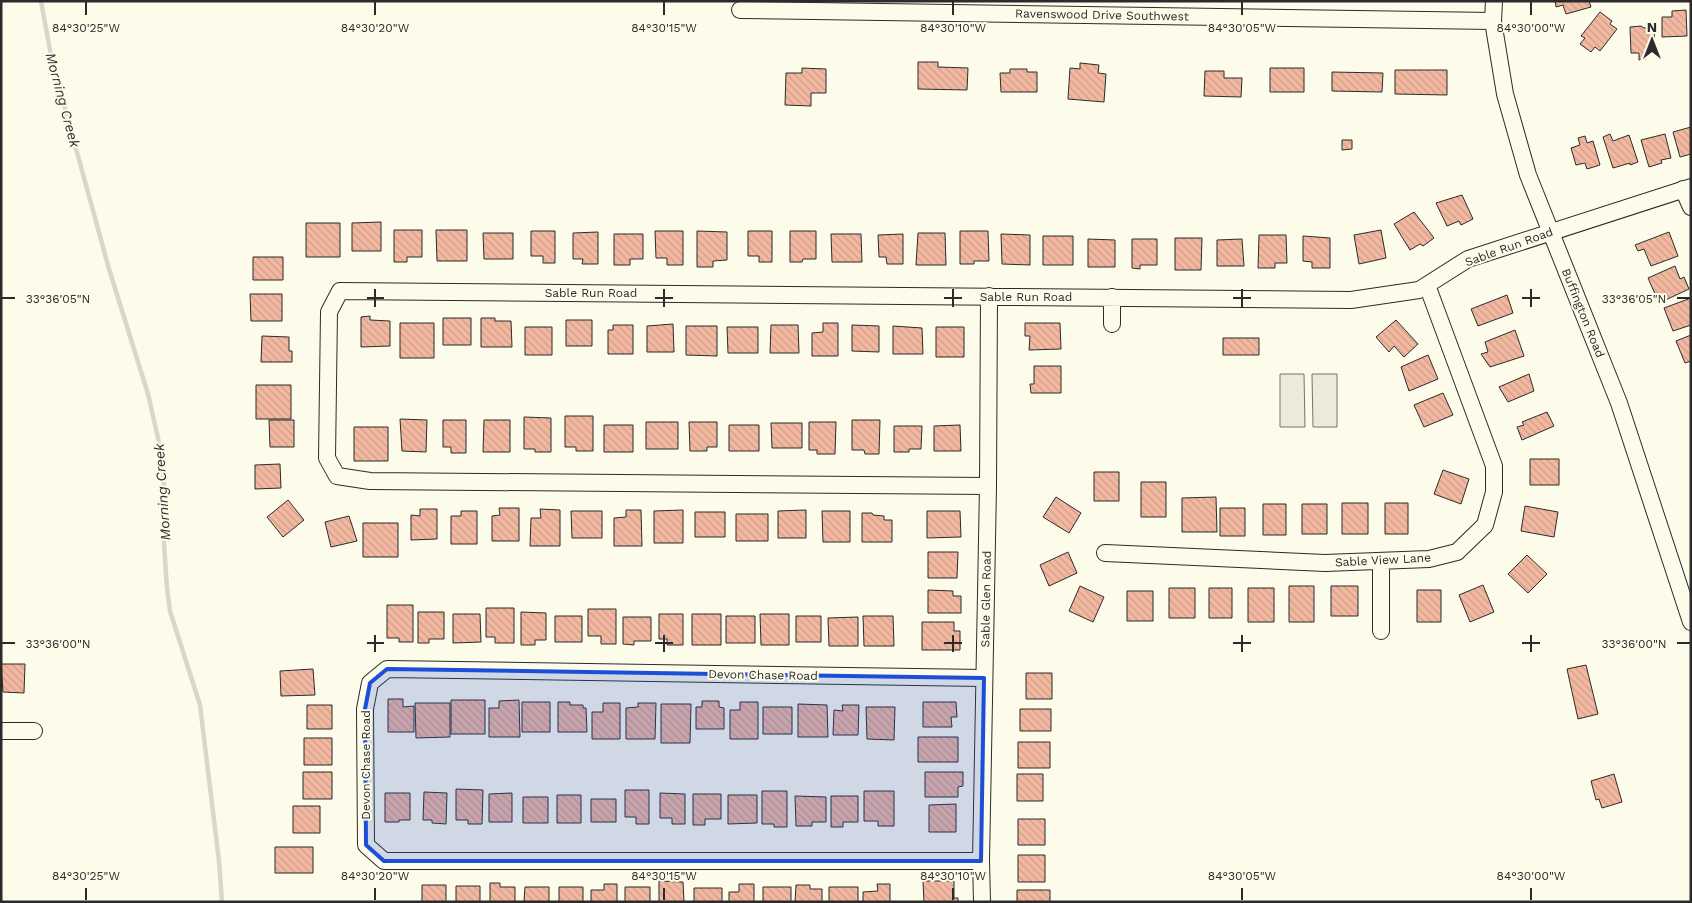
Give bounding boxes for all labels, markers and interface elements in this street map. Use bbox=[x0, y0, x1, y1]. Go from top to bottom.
street label: Ravenswood Drive Southwest bbox=[1015, 6, 1189, 24]
north arrow bbox=[1627, 15, 1677, 65]
text: N bbox=[1647, 19, 1657, 35]
text: 84°30'25"W bbox=[52, 21, 120, 35]
text: 84°30'20"W bbox=[341, 21, 410, 35]
text: 84°30'15"W bbox=[631, 21, 697, 35]
text: 84°30'10"W bbox=[920, 21, 986, 35]
text: 84°30'05"W bbox=[1208, 21, 1277, 35]
text: 84°30'00"W bbox=[1497, 21, 1566, 35]
water label: Morning Creek bbox=[43, 51, 83, 149]
street label: Sable Run Road bbox=[1463, 225, 1555, 269]
street label: Buffington Road bbox=[1559, 266, 1607, 360]
street label: Sable Run Road bbox=[545, 286, 637, 300]
street label: Sable Run Road bbox=[980, 290, 1072, 304]
text: 33°36'05"N bbox=[26, 292, 90, 306]
text: 33°36'05"N bbox=[1602, 292, 1666, 306]
water label: Morning Creek bbox=[151, 443, 173, 541]
street label: Sable View Lane bbox=[1335, 550, 1431, 570]
street label: Sable Glen Road bbox=[978, 551, 994, 647]
text: 33°36'00"N bbox=[25, 637, 91, 651]
text: 33°36'00"N bbox=[1601, 637, 1667, 651]
street label: Devon Chase Road bbox=[708, 667, 818, 683]
street label: Devon Chase Road bbox=[359, 710, 373, 820]
text: 84°30'25"W bbox=[52, 869, 120, 883]
text: 84°30'20"W bbox=[341, 869, 410, 883]
text: 84°30'15"W bbox=[631, 869, 697, 883]
text: 84°30'10"W bbox=[920, 869, 986, 883]
text: 84°30'05"W bbox=[1208, 869, 1277, 883]
text: 84°30'00"W bbox=[1497, 869, 1566, 883]

